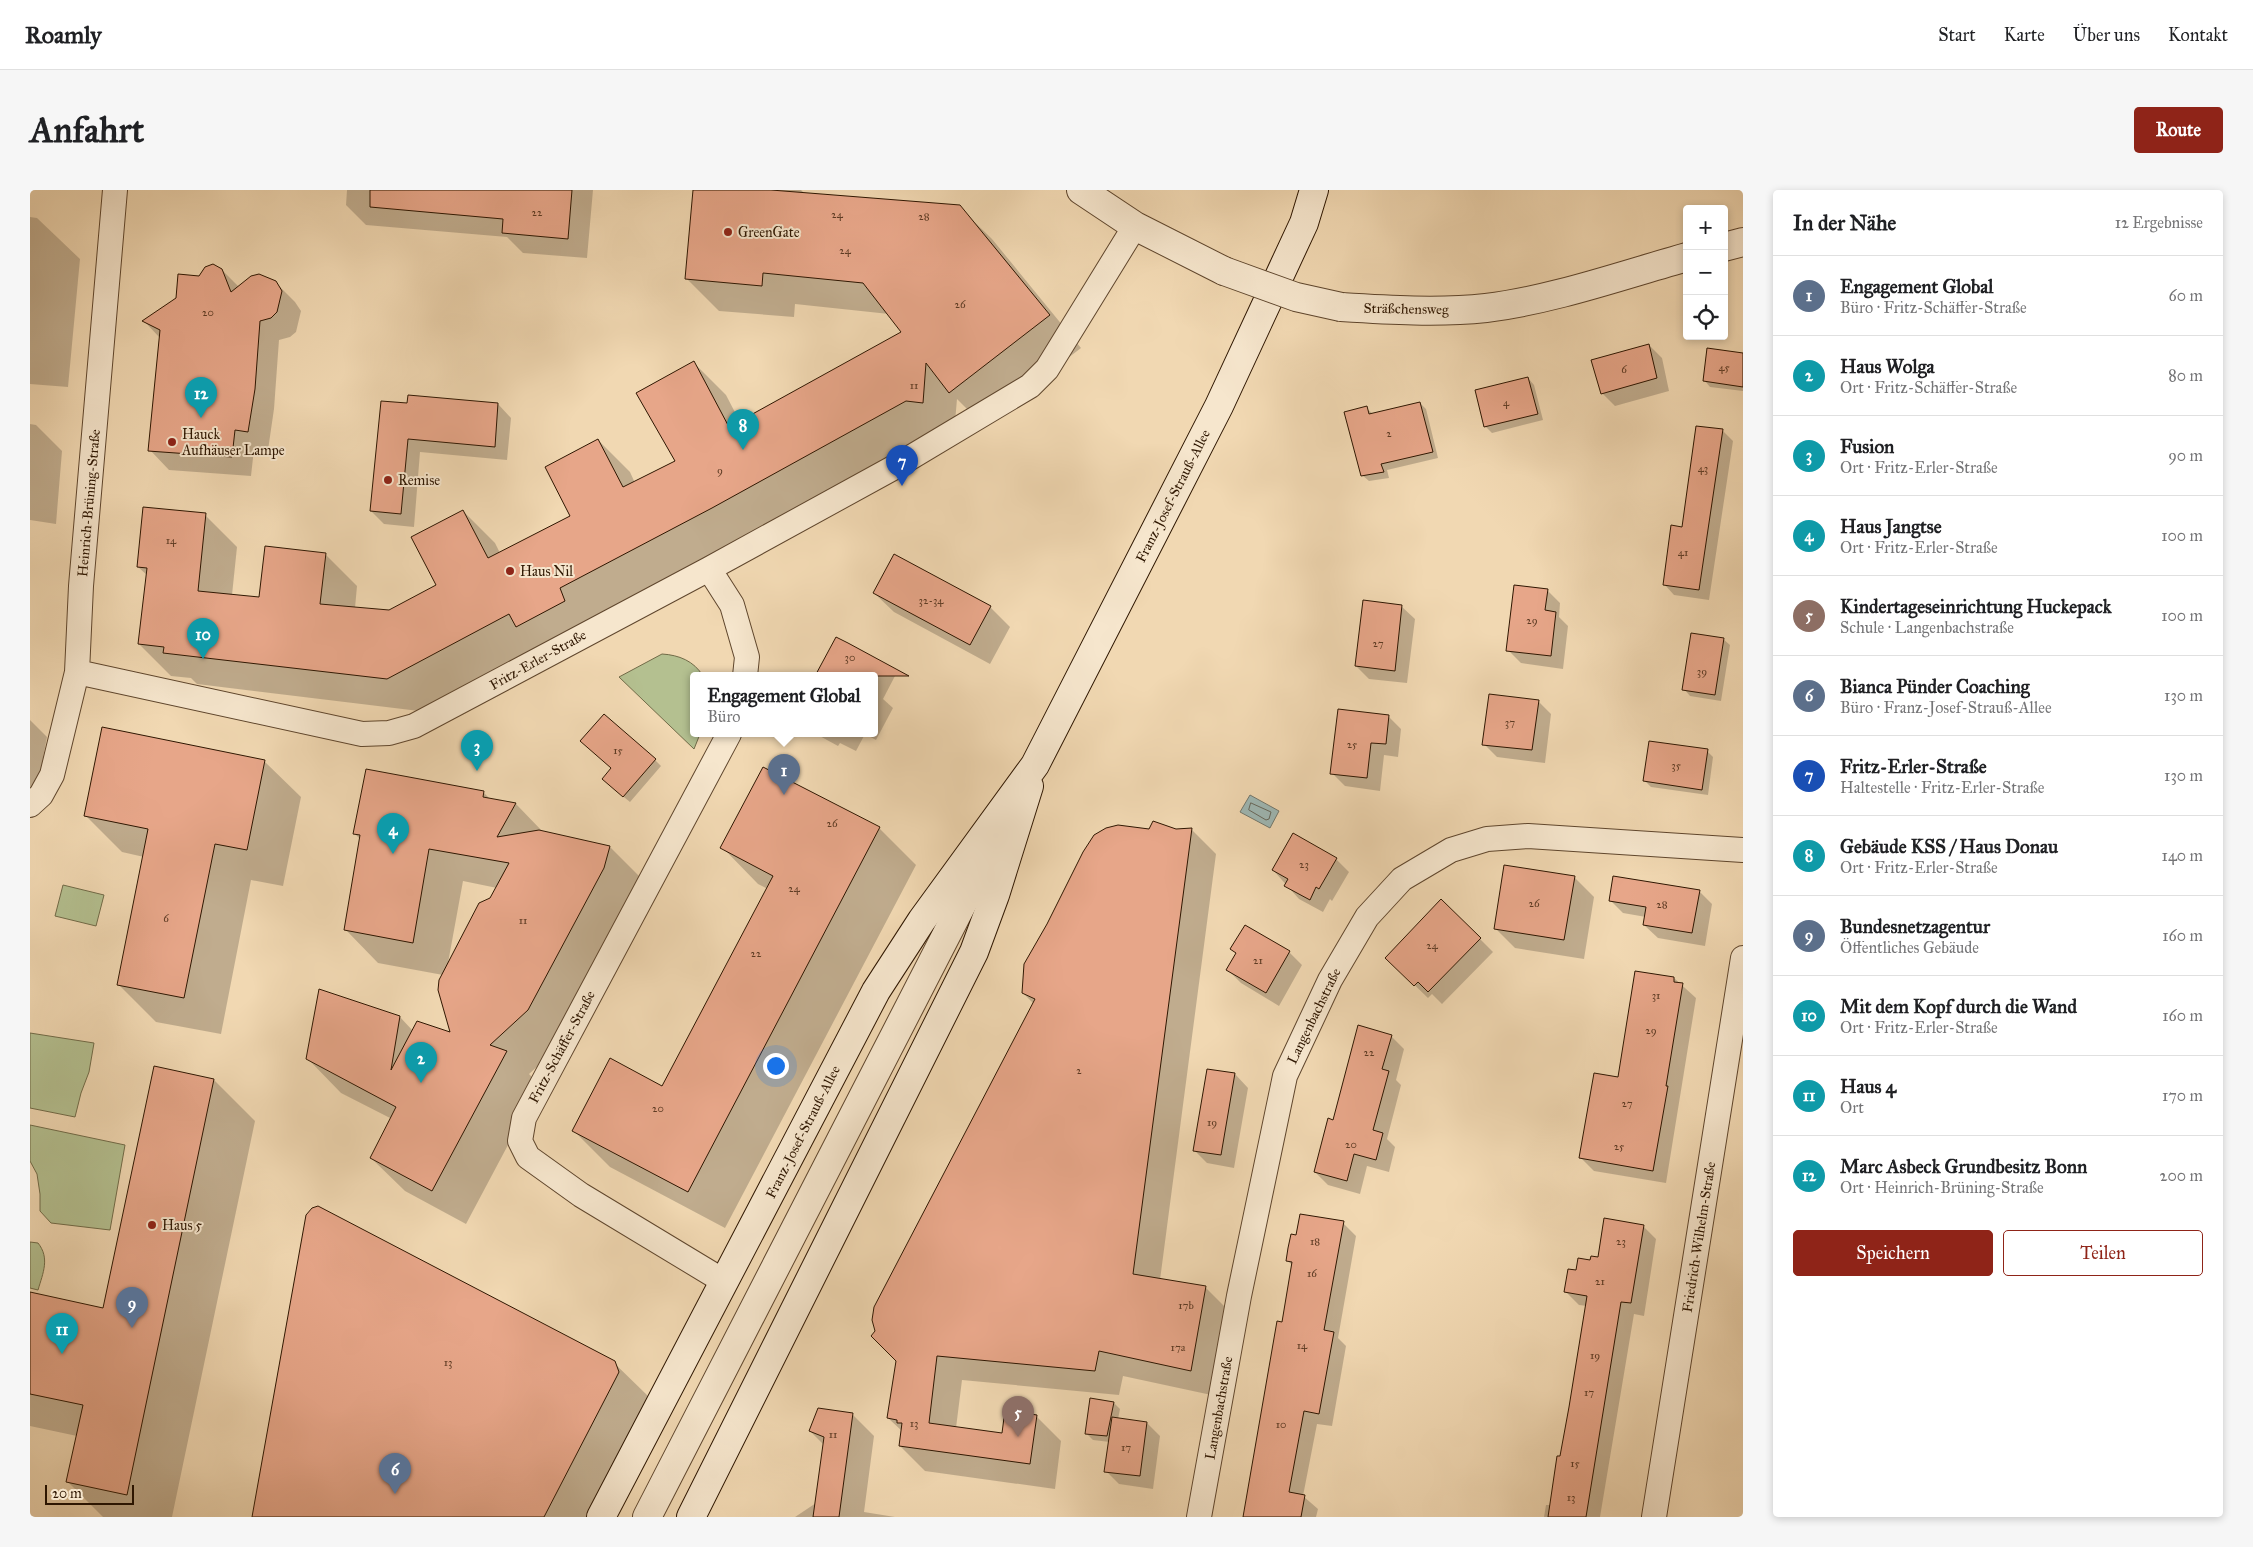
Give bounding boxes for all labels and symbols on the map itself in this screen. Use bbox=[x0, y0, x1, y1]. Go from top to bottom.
house number: 22 bbox=[532, 206, 543, 219]
house number: 24 bbox=[831, 208, 844, 221]
house number: 28 bbox=[918, 210, 930, 223]
place label: GreenGate bbox=[738, 224, 800, 241]
marker: GreenGate bbox=[722, 226, 734, 238]
house number: 24 bbox=[839, 244, 852, 257]
house number: 26 bbox=[954, 298, 966, 311]
street label: Sträßchensweg bbox=[1363, 300, 1449, 318]
house number: 20 bbox=[202, 306, 214, 319]
house number: 45 bbox=[1718, 361, 1730, 374]
house number: 6 bbox=[1621, 363, 1627, 376]
pin: 12 bbox=[185, 377, 217, 418]
house number: 11 bbox=[910, 379, 918, 392]
house number: 4 bbox=[1503, 396, 1510, 409]
pin: 8 bbox=[727, 409, 759, 450]
place label: Hauck Aufhäuser Lampe bbox=[181, 426, 285, 459]
street label: Franz-Josef-Strauß-Allee bbox=[1132, 427, 1215, 566]
house number: 2 bbox=[1386, 427, 1392, 440]
street label: Heinrich-Brüning-Straße bbox=[74, 428, 104, 578]
marker: Hauck Aufhäuser Lampe bbox=[166, 436, 178, 448]
pin: 7 bbox=[886, 445, 918, 486]
house number: 43 bbox=[1698, 462, 1708, 475]
house number: 9 bbox=[717, 464, 723, 477]
place label: Remise bbox=[398, 472, 440, 489]
marker: Remise bbox=[382, 474, 394, 486]
house number: 14 bbox=[166, 534, 177, 547]
house number: 41 bbox=[1678, 546, 1688, 559]
place label: Haus Nil bbox=[520, 563, 573, 580]
marker: Haus Nil bbox=[504, 565, 516, 577]
house number: 32-34 bbox=[919, 594, 944, 607]
house number: 29 bbox=[1526, 614, 1538, 627]
pin: 10 bbox=[187, 618, 219, 659]
street label: Fritz-Erler-Straße bbox=[487, 626, 590, 694]
house number: 27 bbox=[1373, 637, 1384, 650]
house number: 30 bbox=[845, 651, 855, 664]
house number: 39 bbox=[1697, 665, 1707, 678]
house number: 37 bbox=[1505, 716, 1515, 729]
pin: 3 bbox=[461, 730, 493, 771]
house number: 25 bbox=[1347, 738, 1357, 751]
house number: 15 bbox=[613, 744, 623, 757]
pin: 1 bbox=[768, 754, 800, 795]
house number: 35 bbox=[1671, 759, 1681, 772]
pin: 4 bbox=[377, 813, 409, 854]
house number: 26 bbox=[826, 817, 838, 830]
house number: 23 bbox=[1299, 858, 1309, 871]
house number: 24 bbox=[788, 882, 801, 895]
house number: 26 bbox=[1528, 897, 1540, 910]
house number: 28 bbox=[1656, 898, 1668, 911]
house number: 6 bbox=[163, 912, 169, 925]
house number: 11 bbox=[519, 914, 527, 927]
house number: 24 bbox=[1426, 939, 1439, 952]
house number: 22 bbox=[751, 947, 762, 960]
house number: 21 bbox=[1253, 954, 1263, 967]
street label: Langenbachstraße bbox=[1283, 965, 1345, 1067]
street label: Fritz-Schäffer-Straße bbox=[525, 988, 599, 1106]
house number: 31 bbox=[1652, 989, 1660, 1002]
house number: 29 bbox=[1645, 1024, 1657, 1037]
pin: 2 bbox=[405, 1042, 437, 1083]
house number: 22 bbox=[1364, 1046, 1375, 1059]
your location bbox=[763, 1053, 789, 1079]
street label: Franz-Josef-Strauß-Allee bbox=[762, 1063, 845, 1202]
house number: 2 bbox=[1076, 1064, 1082, 1077]
house number: 27 bbox=[1622, 1097, 1633, 1110]
house number: 20 bbox=[652, 1102, 664, 1115]
house number: 19 bbox=[1207, 1116, 1217, 1129]
house number: 20 bbox=[1345, 1138, 1357, 1151]
house number: 25 bbox=[1614, 1140, 1624, 1153]
street label: Friedrich-Wilhelm-Straße bbox=[1679, 1160, 1719, 1314]
place label: Haus 5 bbox=[162, 1217, 203, 1234]
marker: Haus 5 bbox=[146, 1219, 158, 1231]
house number: 18 bbox=[1310, 1235, 1320, 1248]
house number: 23 bbox=[1616, 1235, 1626, 1248]
house number: 16 bbox=[1307, 1267, 1317, 1280]
house number: 21 bbox=[1595, 1275, 1605, 1288]
pin: 9 bbox=[116, 1287, 148, 1328]
house number: 17b bbox=[1178, 1299, 1194, 1312]
pin: 11 bbox=[46, 1313, 78, 1354]
house number: 14 bbox=[1297, 1339, 1308, 1352]
house number: 17a bbox=[1171, 1341, 1186, 1354]
house number: 19 bbox=[1590, 1349, 1600, 1362]
street label: Langenbachstraße bbox=[1202, 1355, 1236, 1461]
house number: 13 bbox=[444, 1356, 452, 1369]
house number: 17 bbox=[1584, 1386, 1594, 1399]
pin: 5 bbox=[1002, 1396, 1034, 1437]
house number: 13 bbox=[910, 1417, 918, 1430]
house number: 10 bbox=[1276, 1418, 1286, 1431]
house number: 11 bbox=[829, 1428, 837, 1441]
house number: 17 bbox=[1121, 1441, 1131, 1454]
pin: 6 bbox=[379, 1453, 411, 1494]
house number: 15 bbox=[1570, 1457, 1580, 1470]
scale bar bbox=[45, 1482, 134, 1505]
house number: 13 bbox=[1567, 1491, 1575, 1504]

